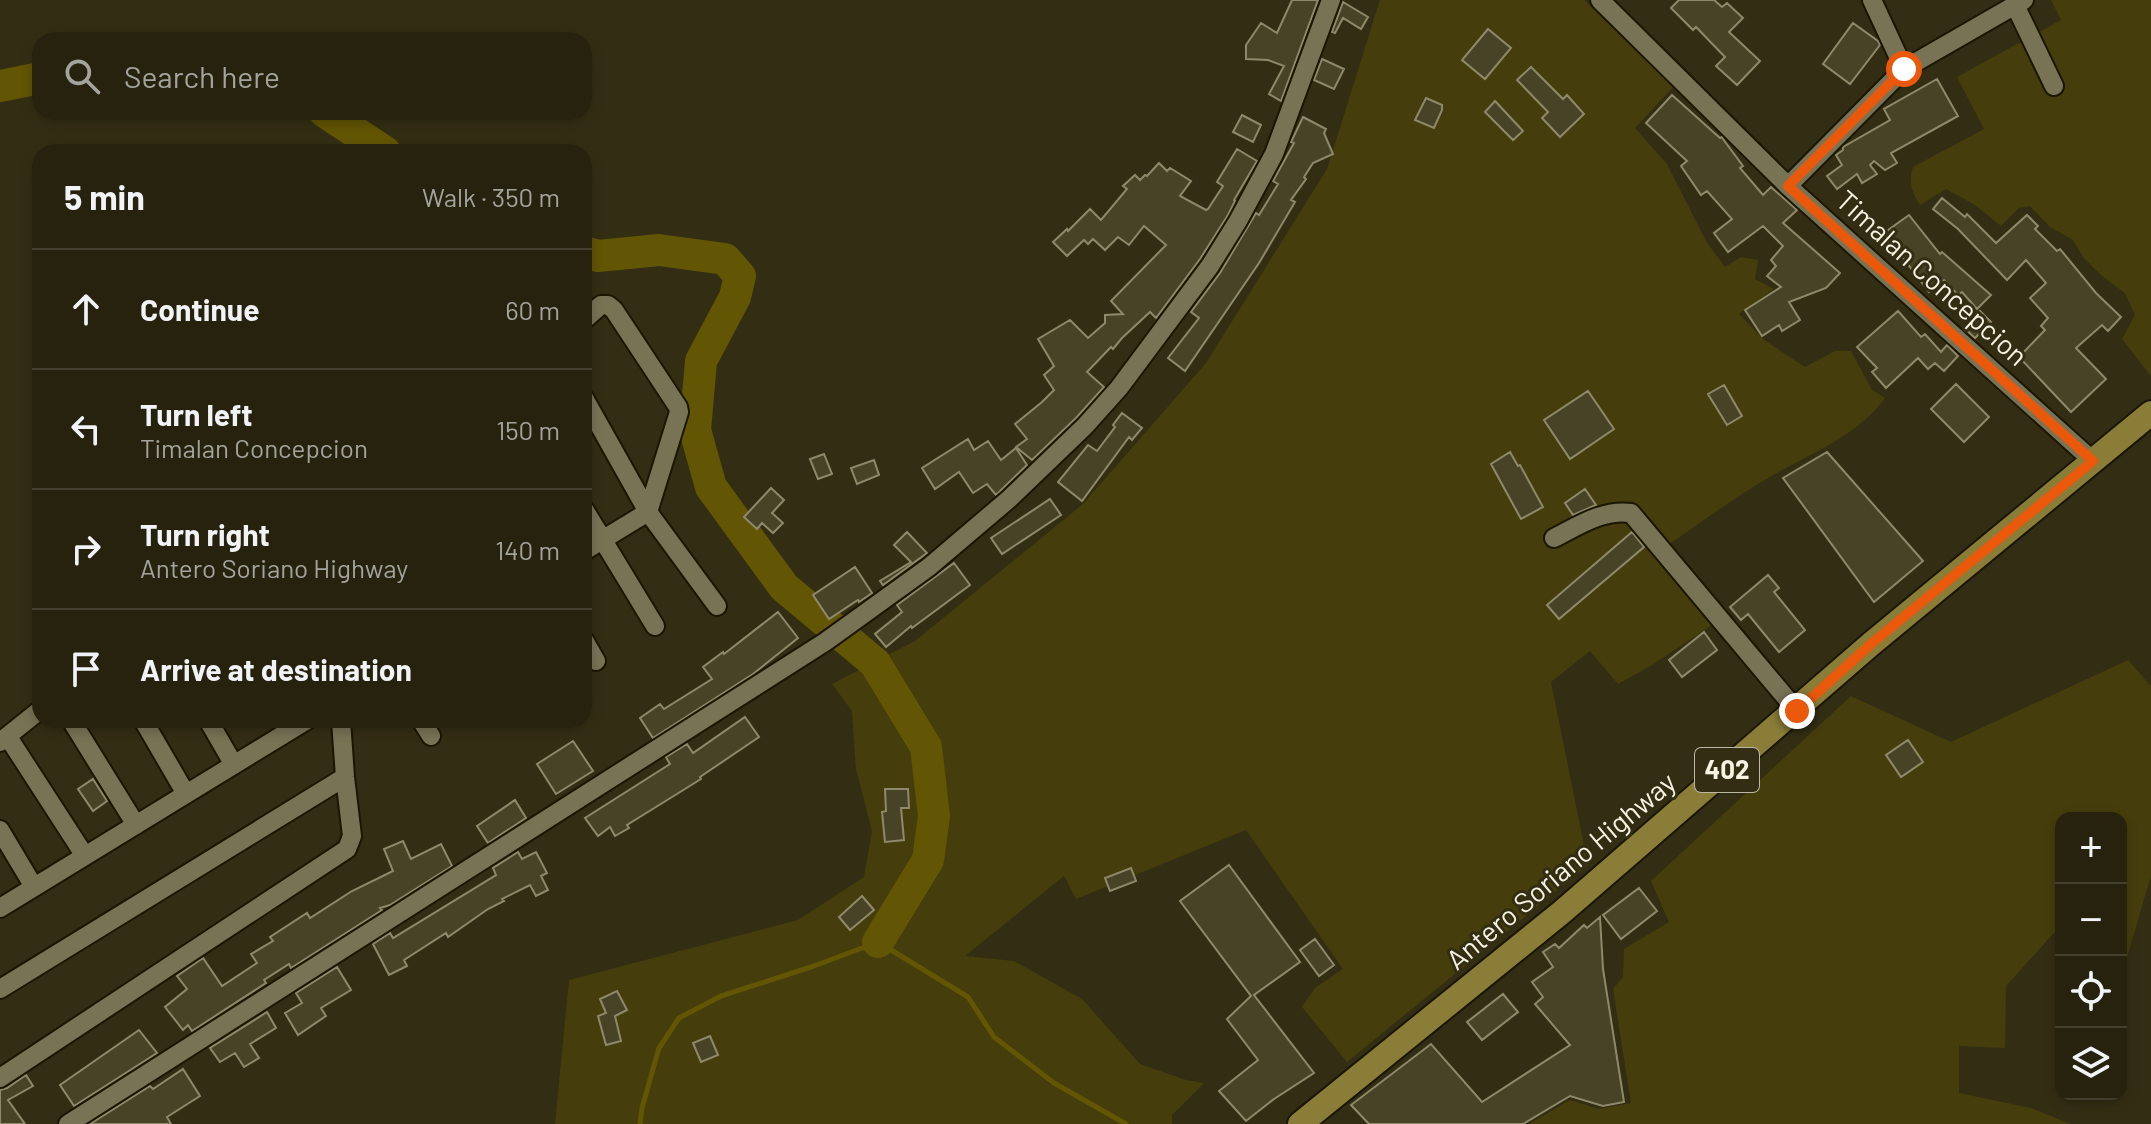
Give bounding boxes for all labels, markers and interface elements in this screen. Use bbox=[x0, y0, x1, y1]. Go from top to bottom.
search box bbox=[32, 32, 592, 120]
route start bbox=[1886, 51, 1922, 87]
icon: search bbox=[60, 54, 104, 98]
text: Search here bbox=[124, 58, 280, 94]
text: 5 min bbox=[64, 176, 145, 217]
text: Walk · 350 m bbox=[422, 181, 560, 212]
street label: Timalan Concepcion bbox=[1830, 183, 2035, 372]
icon: ahead bbox=[64, 287, 108, 331]
text: Continue bbox=[140, 291, 260, 327]
text: 60 m bbox=[505, 294, 560, 325]
text: Turn left bbox=[140, 396, 253, 432]
icon: left bbox=[64, 407, 108, 451]
text: 150 m bbox=[496, 414, 560, 445]
text: Timalan Concepcion bbox=[140, 432, 368, 463]
text: Turn right bbox=[140, 516, 270, 552]
icon: right bbox=[64, 527, 108, 571]
text: 140 m bbox=[495, 534, 560, 565]
text: Antero Soriano Highway bbox=[140, 552, 408, 583]
icon: arrive bbox=[64, 647, 108, 691]
text: Arrive at destination bbox=[140, 651, 412, 687]
route end bbox=[1779, 693, 1815, 729]
road number: 402 bbox=[1695, 748, 1759, 792]
street label: Antero Soriano Highway bbox=[1439, 764, 1682, 976]
map controls bbox=[2055, 812, 2127, 1100]
button: + bbox=[2055, 812, 2127, 884]
button: − bbox=[2055, 884, 2127, 956]
button: locate bbox=[2055, 956, 2127, 1028]
button: layers bbox=[2055, 1028, 2127, 1100]

